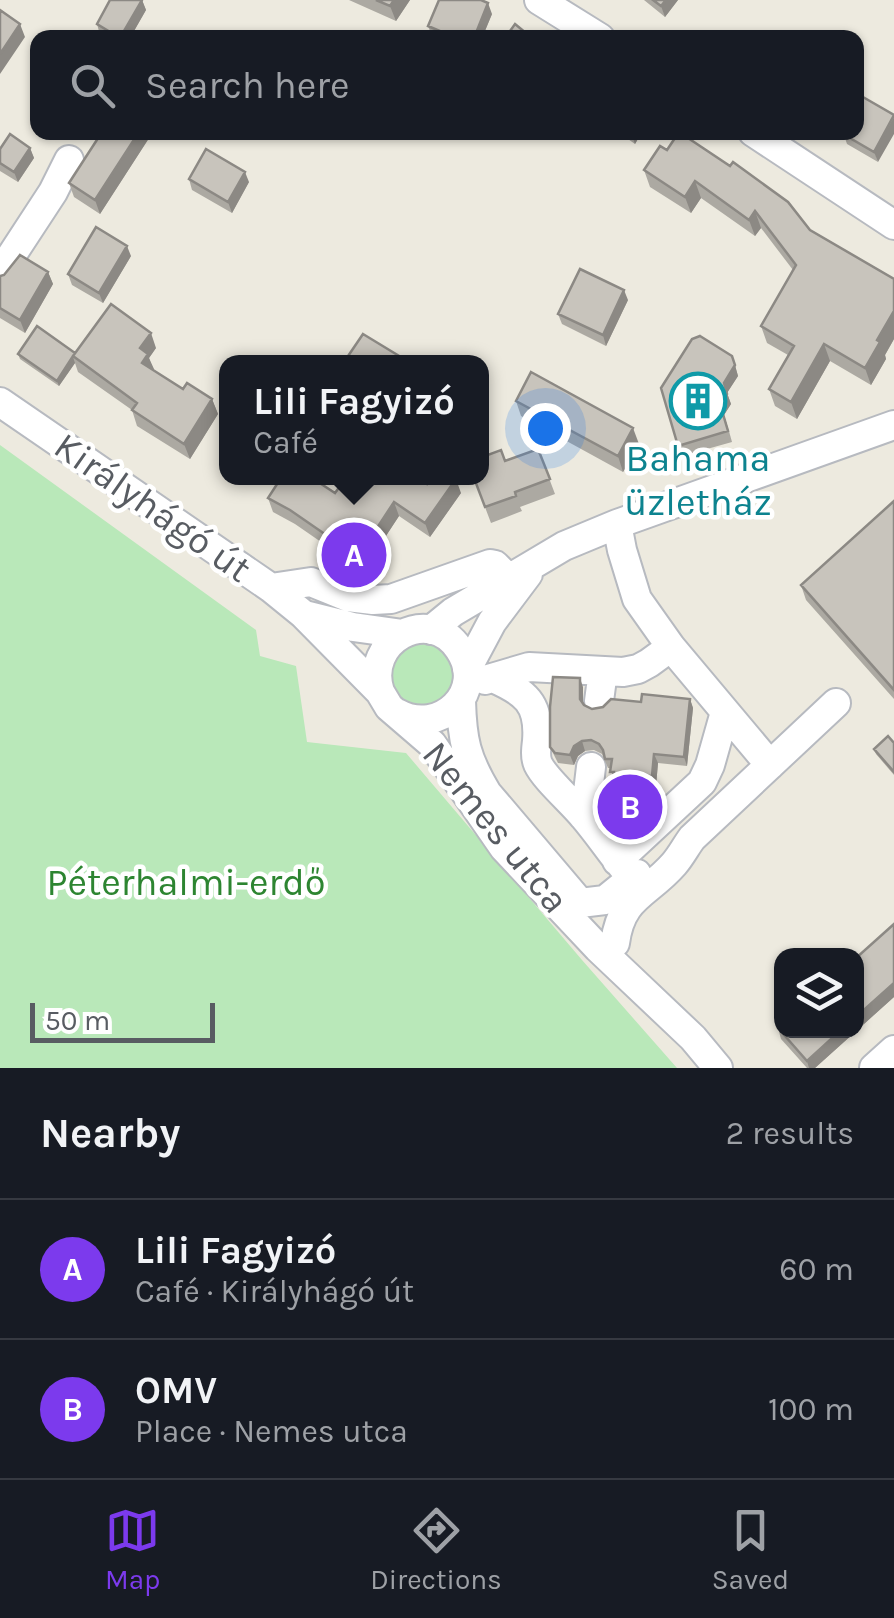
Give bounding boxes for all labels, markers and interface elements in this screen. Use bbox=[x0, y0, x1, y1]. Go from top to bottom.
search box bbox=[30, 30, 864, 140]
icon: search bbox=[65, 58, 120, 113]
text: Search here bbox=[145, 63, 349, 108]
popup bbox=[219, 355, 489, 485]
building icon: Bahama üzletház bbox=[668, 371, 728, 431]
text: Lili Fagyizó bbox=[253, 379, 455, 424]
your location bbox=[520, 403, 571, 454]
street label: Királyhágó út bbox=[46, 423, 260, 592]
text: Café bbox=[253, 424, 318, 461]
place label: Bahama üzletház bbox=[624, 436, 772, 525]
pin: A bbox=[322, 518, 386, 592]
street label: Nemes utca bbox=[413, 733, 578, 922]
pin: B bbox=[598, 770, 662, 844]
park label: Péterhalmi-erdő bbox=[46, 860, 326, 905]
map controls bbox=[774, 948, 864, 1038]
button: layers bbox=[774, 948, 864, 1038]
scale bar bbox=[30, 998, 215, 1042]
text: 50 m bbox=[45, 1004, 110, 1037]
text: Nearby bbox=[40, 1108, 180, 1158]
text: 2 results bbox=[726, 1115, 854, 1152]
text: Lili Fagyizó bbox=[135, 1228, 336, 1273]
text: A bbox=[62, 1251, 83, 1288]
text: 60 m bbox=[779, 1251, 854, 1288]
text: Café · Királyhágó út bbox=[135, 1273, 414, 1310]
text: OMV bbox=[135, 1368, 217, 1413]
text: B bbox=[62, 1391, 83, 1428]
text: 100 m bbox=[768, 1391, 854, 1428]
text: Place · Nemes utca bbox=[135, 1413, 408, 1450]
tab: Map bbox=[105, 1503, 160, 1596]
tab: Directions bbox=[370, 1503, 502, 1596]
tab: Saved bbox=[712, 1503, 789, 1596]

